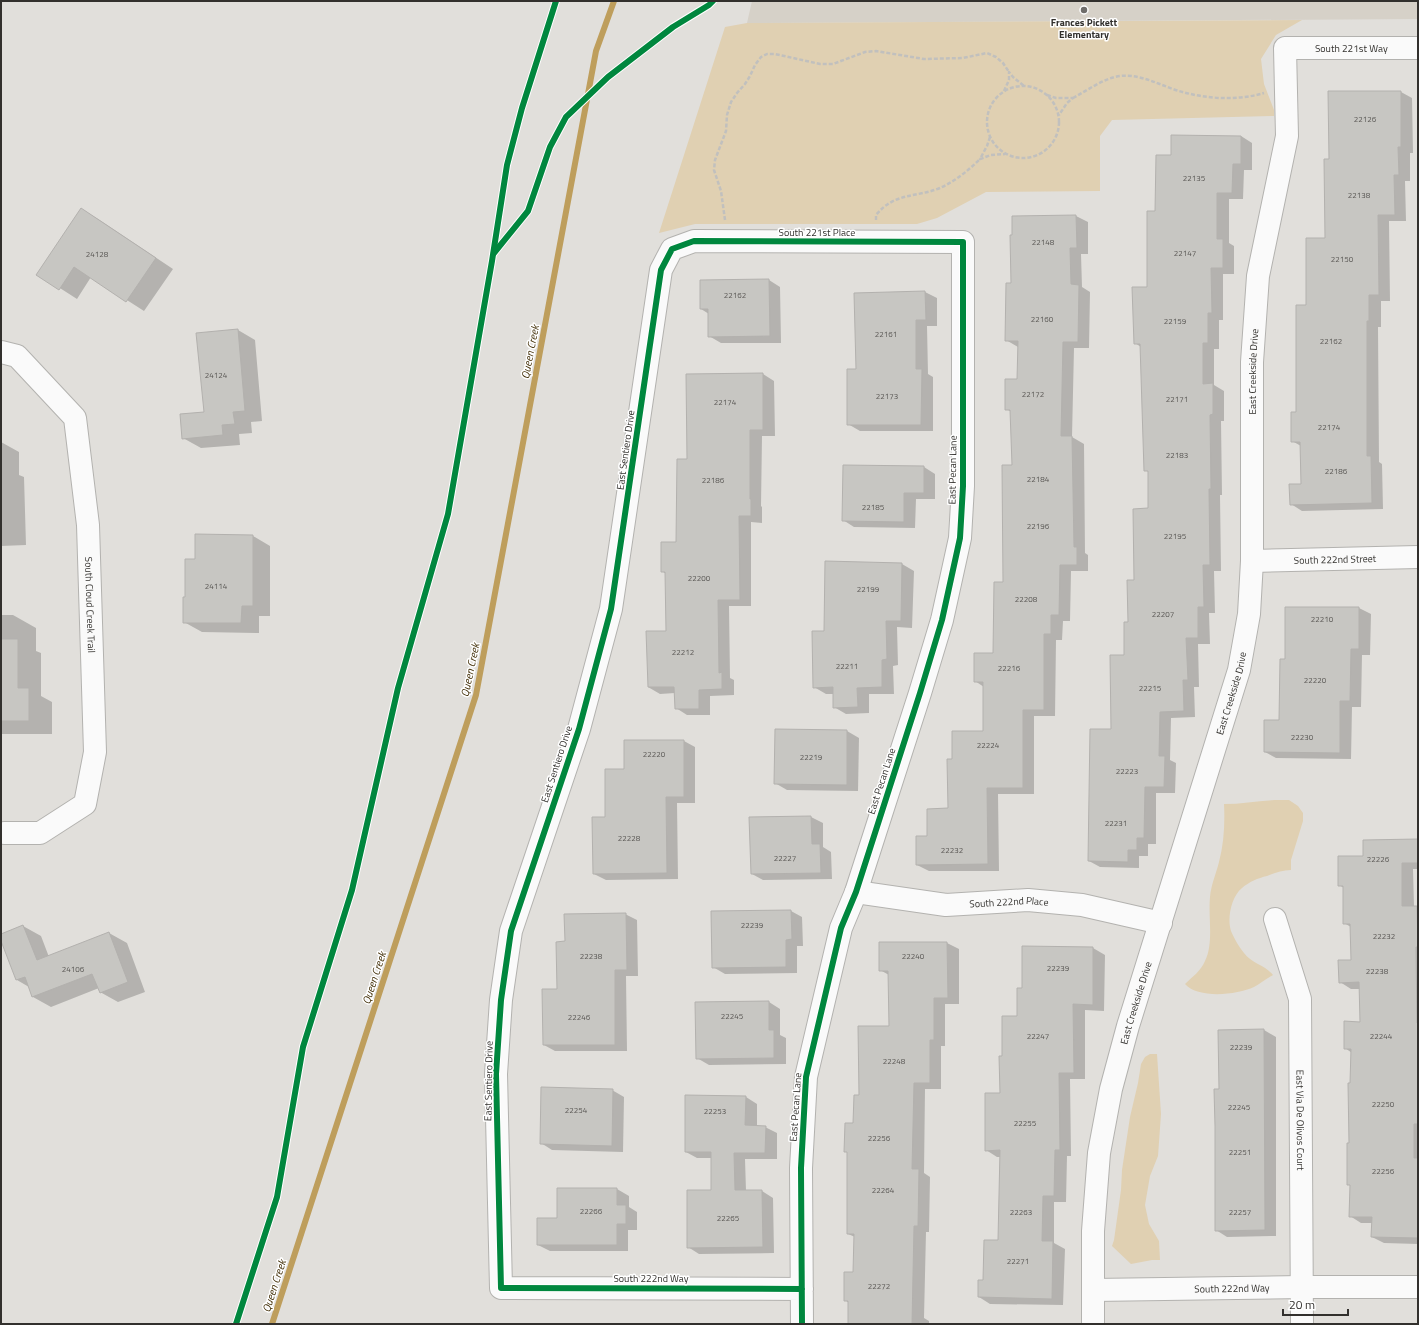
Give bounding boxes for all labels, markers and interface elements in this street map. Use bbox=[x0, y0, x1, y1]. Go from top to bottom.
marker: Frances Pickett Elementary bbox=[1079, 5, 1089, 15]
place label: Frances Pickett Elementary bbox=[1051, 15, 1118, 42]
street label: South 221st Way bbox=[1315, 41, 1388, 56]
house number: 22126 bbox=[1354, 113, 1377, 125]
house number: 22135 bbox=[1183, 172, 1206, 184]
house number: 22138 bbox=[1348, 189, 1371, 201]
street label: South 221st Place bbox=[779, 225, 855, 240]
house number: 22148 bbox=[1032, 236, 1055, 248]
house number: 22147 bbox=[1174, 247, 1196, 259]
house number: 24128 bbox=[86, 248, 109, 260]
house number: 22150 bbox=[1331, 253, 1354, 265]
house number: 22162 bbox=[724, 289, 746, 301]
house number: 22160 bbox=[1031, 313, 1054, 325]
house number: 22159 bbox=[1164, 315, 1187, 327]
water label: Queen Creek bbox=[517, 323, 543, 380]
house number: 22161 bbox=[875, 328, 897, 340]
street label: East Creekside Drive bbox=[1245, 328, 1262, 414]
house number: 22162 bbox=[1320, 335, 1342, 347]
house number: 24124 bbox=[205, 369, 228, 381]
house number: 22172 bbox=[1022, 388, 1044, 400]
house number: 22173 bbox=[876, 390, 898, 402]
house number: 22171 bbox=[1166, 393, 1188, 405]
house number: 22174 bbox=[714, 396, 737, 408]
street label: East Sentiero Drive bbox=[612, 409, 639, 491]
house number: 22174 bbox=[1318, 421, 1341, 433]
street label: East Pecan Lane bbox=[944, 435, 961, 505]
house number: 22183 bbox=[1166, 449, 1188, 461]
house number: 22186 bbox=[1325, 465, 1348, 477]
house number: 22184 bbox=[1027, 473, 1050, 485]
house number: 22186 bbox=[702, 474, 725, 486]
house number: 22185 bbox=[862, 501, 885, 513]
house number: 22196 bbox=[1027, 520, 1050, 532]
house number: 22195 bbox=[1164, 530, 1187, 542]
street label: South 222nd Street bbox=[1293, 551, 1377, 568]
street label: South Cloud Creek Trail bbox=[81, 556, 99, 653]
house number: 22200 bbox=[688, 572, 711, 584]
house number: 24114 bbox=[205, 580, 228, 592]
house number: 22199 bbox=[857, 583, 880, 595]
house number: 22208 bbox=[1015, 593, 1038, 605]
house number: 22207 bbox=[1152, 608, 1174, 620]
house number: 22210 bbox=[1311, 613, 1334, 625]
water label: Queen Creek bbox=[457, 641, 484, 698]
house number: 22212 bbox=[672, 646, 694, 658]
street label: East Creekside Drive bbox=[1212, 651, 1250, 737]
house number: 22211 bbox=[836, 660, 858, 672]
house number: 22216 bbox=[998, 662, 1021, 674]
house number: 22220 bbox=[1304, 674, 1327, 686]
house number: 22215 bbox=[1139, 682, 1162, 694]
street label: East Sentiero Drive bbox=[537, 724, 576, 805]
house number: 22230 bbox=[1291, 731, 1314, 743]
house number: 22224 bbox=[977, 739, 1000, 751]
street label: East Pecan Lane bbox=[864, 746, 899, 816]
house number: 22220 bbox=[643, 748, 666, 760]
house number: 22219 bbox=[800, 751, 823, 763]
house number: 22223 bbox=[1116, 765, 1138, 777]
house number: 22231 bbox=[1105, 817, 1127, 829]
house number: 22228 bbox=[618, 832, 641, 844]
house number: 22232 bbox=[941, 844, 963, 856]
house number: 22227 bbox=[774, 852, 796, 864]
house number: 22226 bbox=[1367, 853, 1390, 865]
street label: South 222nd Place bbox=[969, 893, 1049, 912]
house number: 22239 bbox=[741, 919, 764, 931]
house number: 22232 bbox=[1373, 930, 1395, 942]
water label: Queen Creek bbox=[358, 949, 390, 1006]
house number: 22238 bbox=[580, 950, 603, 962]
house number: 22240 bbox=[902, 950, 925, 962]
street label: East Creekside Drive bbox=[1116, 960, 1156, 1046]
house number: 22239 bbox=[1047, 962, 1070, 974]
house number: 24106 bbox=[62, 963, 85, 975]
house number: 22238 bbox=[1366, 965, 1389, 977]
house number: 22245 bbox=[721, 1010, 744, 1022]
house number: 22246 bbox=[568, 1011, 591, 1023]
house number: 22247 bbox=[1027, 1030, 1049, 1042]
house number: 22244 bbox=[1370, 1030, 1393, 1042]
street label: East Sentiero Drive bbox=[480, 1041, 497, 1121]
house number: 22239 bbox=[1230, 1041, 1253, 1053]
house number: 22248 bbox=[883, 1055, 906, 1067]
street label: East Via De Olivos Court bbox=[1292, 1070, 1308, 1171]
street label: East Pecan Lane bbox=[786, 1072, 805, 1142]
house number: 22250 bbox=[1372, 1098, 1395, 1110]
house number: 22245 bbox=[1228, 1101, 1251, 1113]
house number: 22254 bbox=[565, 1104, 588, 1116]
house number: 22253 bbox=[704, 1105, 726, 1117]
house number: 22255 bbox=[1014, 1117, 1037, 1129]
house number: 22256 bbox=[868, 1132, 891, 1144]
house number: 22251 bbox=[1229, 1146, 1251, 1158]
house number: 22256 bbox=[1372, 1165, 1395, 1177]
house number: 22264 bbox=[872, 1184, 895, 1196]
house number: 22266 bbox=[580, 1205, 603, 1217]
house number: 22263 bbox=[1010, 1206, 1032, 1218]
house number: 22257 bbox=[1229, 1206, 1251, 1218]
house number: 22265 bbox=[717, 1212, 740, 1224]
house number: 22271 bbox=[1007, 1255, 1029, 1267]
water label: Queen Creek bbox=[258, 1257, 290, 1314]
street label: South 222nd Way bbox=[613, 1271, 689, 1286]
house number: 22272 bbox=[868, 1280, 890, 1292]
street label: South 222nd Way bbox=[1194, 1280, 1270, 1297]
scale bar bbox=[1283, 1291, 1348, 1317]
text: 20 m bbox=[1289, 1295, 1315, 1314]

